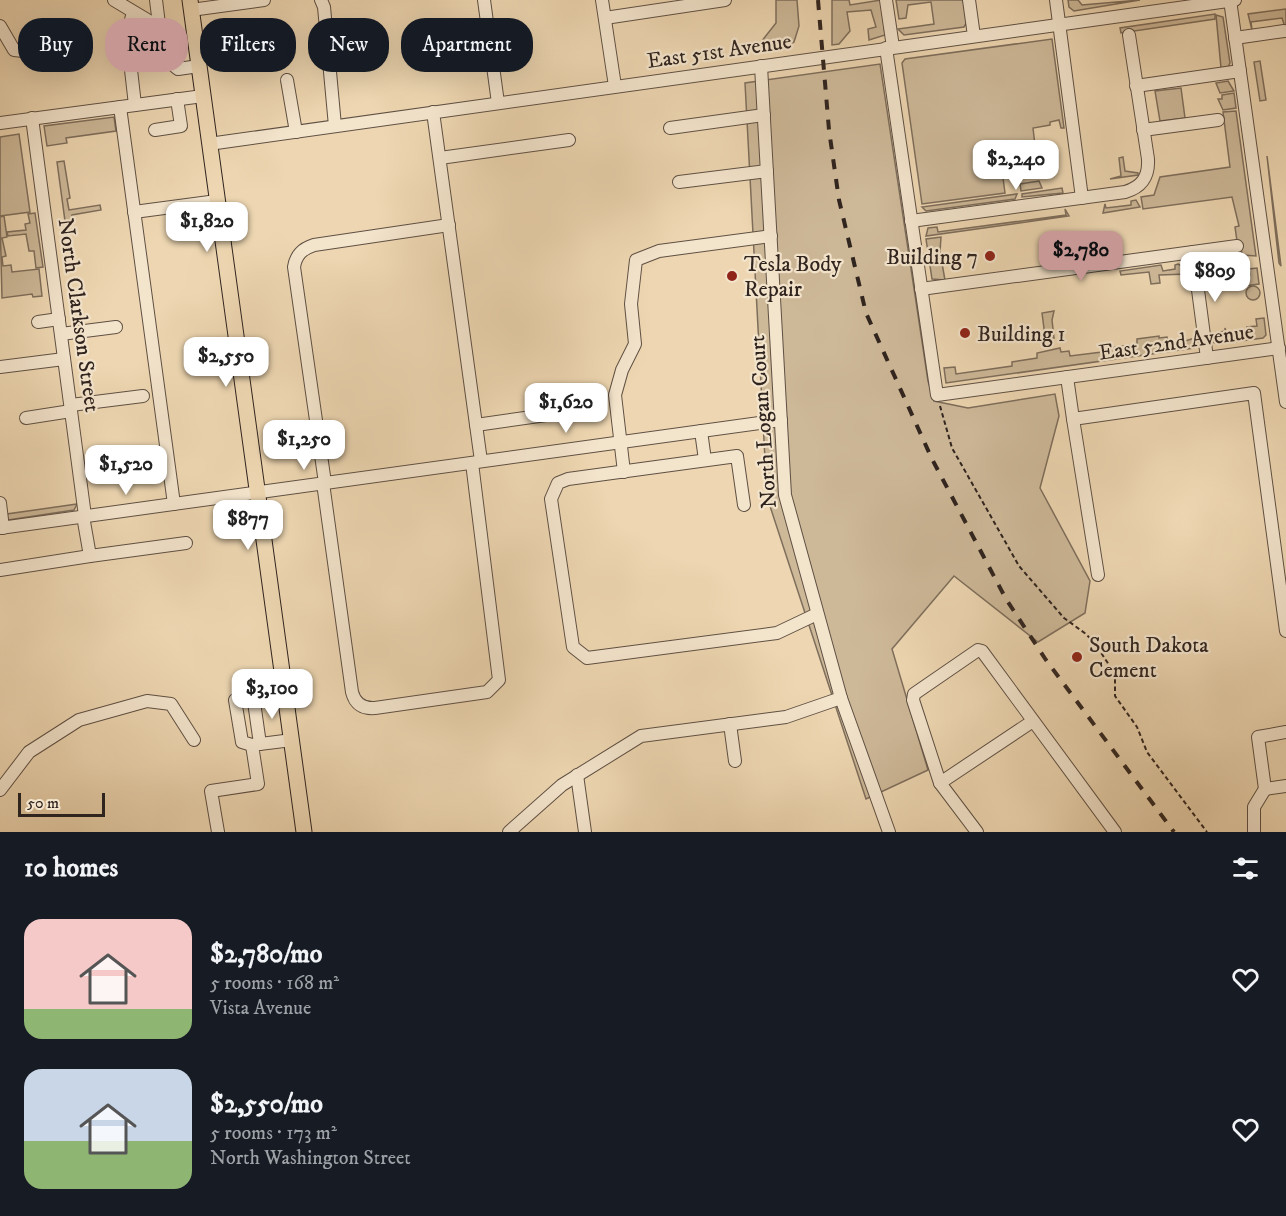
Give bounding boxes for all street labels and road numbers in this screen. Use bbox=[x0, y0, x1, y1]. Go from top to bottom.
street label: East 51st Avenue bbox=[645, 28, 793, 75]
street label: North Clarkson Street bbox=[52, 216, 105, 414]
street label: East 52nd Avenue bbox=[1097, 318, 1255, 367]
street label: North Logan Court bbox=[744, 334, 783, 509]

